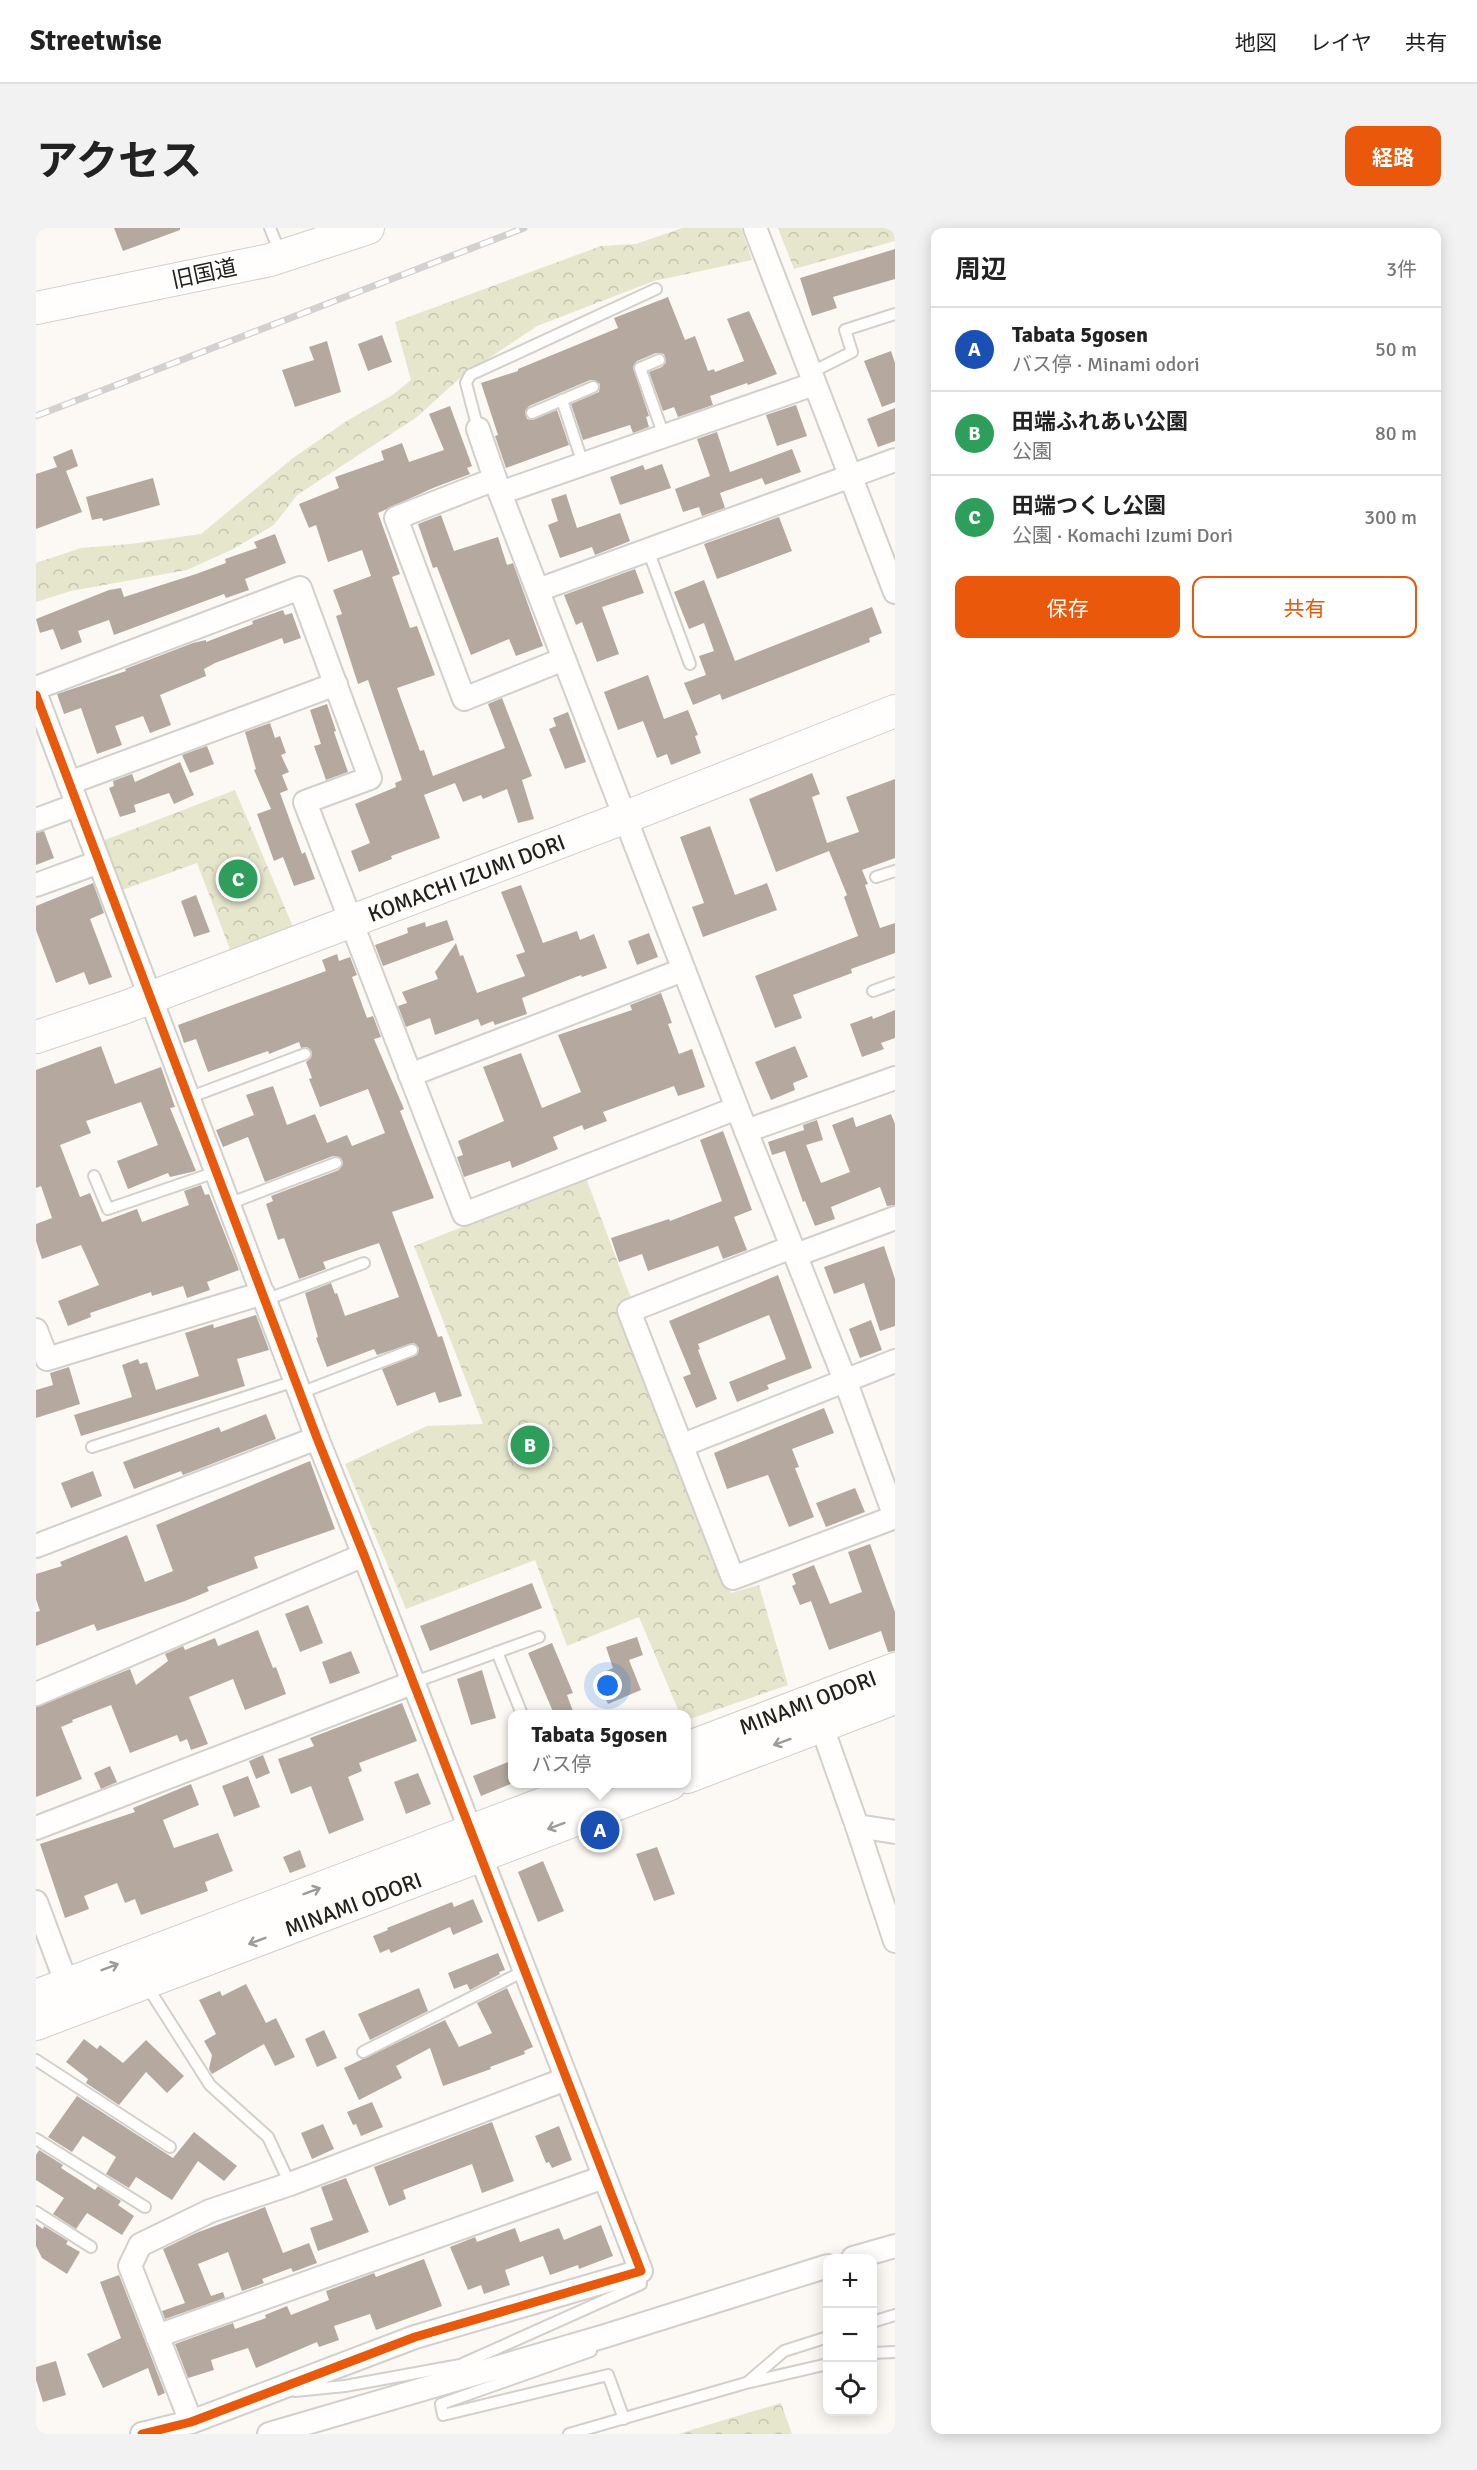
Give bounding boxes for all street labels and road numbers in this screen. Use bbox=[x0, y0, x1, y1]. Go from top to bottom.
street label: 旧国道 bbox=[169, 253, 239, 294]
street label: KOMACHI IZUMI DORI bbox=[364, 828, 569, 928]
street label: MINAMI ODORI bbox=[735, 1664, 880, 1741]
street label: MINAMI ODORI bbox=[281, 1866, 426, 1943]

